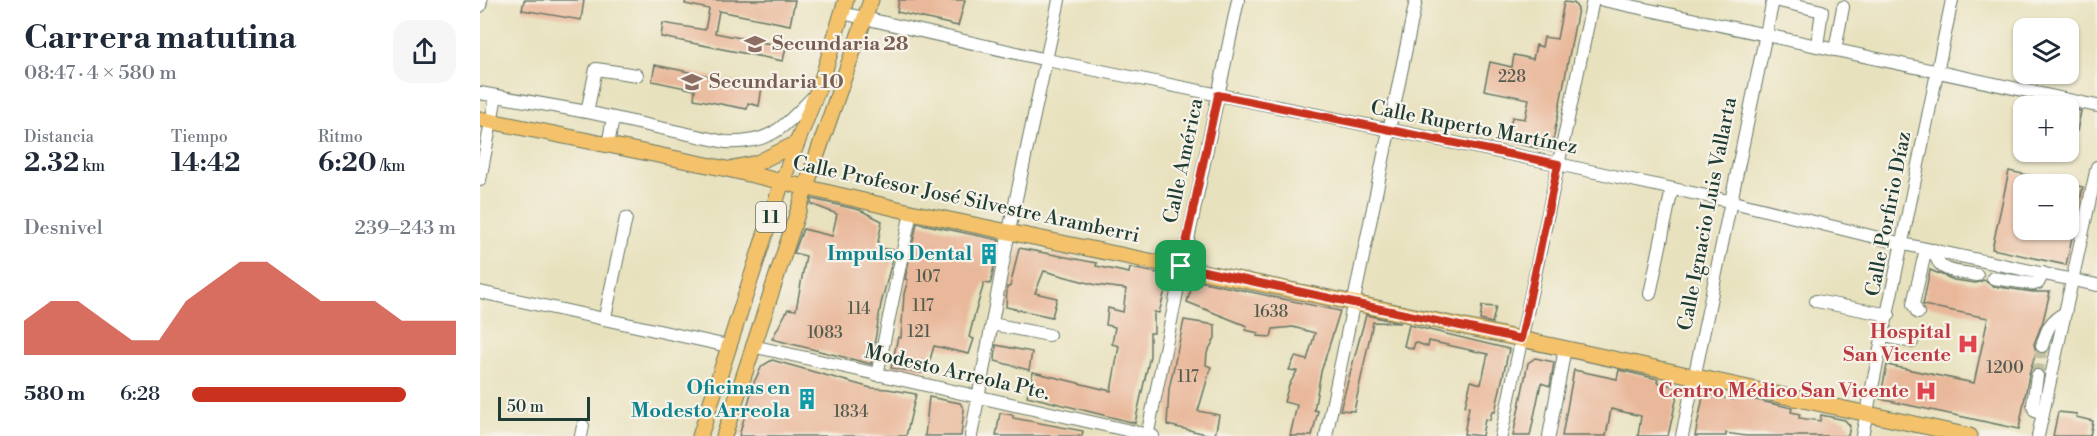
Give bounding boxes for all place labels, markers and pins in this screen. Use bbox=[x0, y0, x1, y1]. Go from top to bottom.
school or university icon: Secundaria 28 bbox=[743, 32, 767, 56]
place label: Secundaria 28 bbox=[772, 32, 909, 57]
school or university icon: Secundaria 10 bbox=[680, 70, 704, 94]
place label: Secundaria 10 bbox=[709, 70, 844, 95]
pin bbox=[1155, 240, 1206, 291]
place label: Impulso Dental bbox=[827, 242, 972, 267]
building icon: Impulso Dental bbox=[977, 242, 1001, 266]
place label: Hospital San Vicente bbox=[1843, 320, 1951, 368]
hospital icon: Hospital San Vicente bbox=[1956, 332, 1980, 356]
place label: Oficinas en Modesto Arreola bbox=[631, 376, 791, 424]
place label: Centro Médico San Vicente bbox=[1658, 379, 1909, 404]
hospital icon: Centro Médico San Vicente bbox=[1914, 379, 1938, 403]
building icon: Oficinas en Modesto Arreola bbox=[795, 387, 819, 411]

